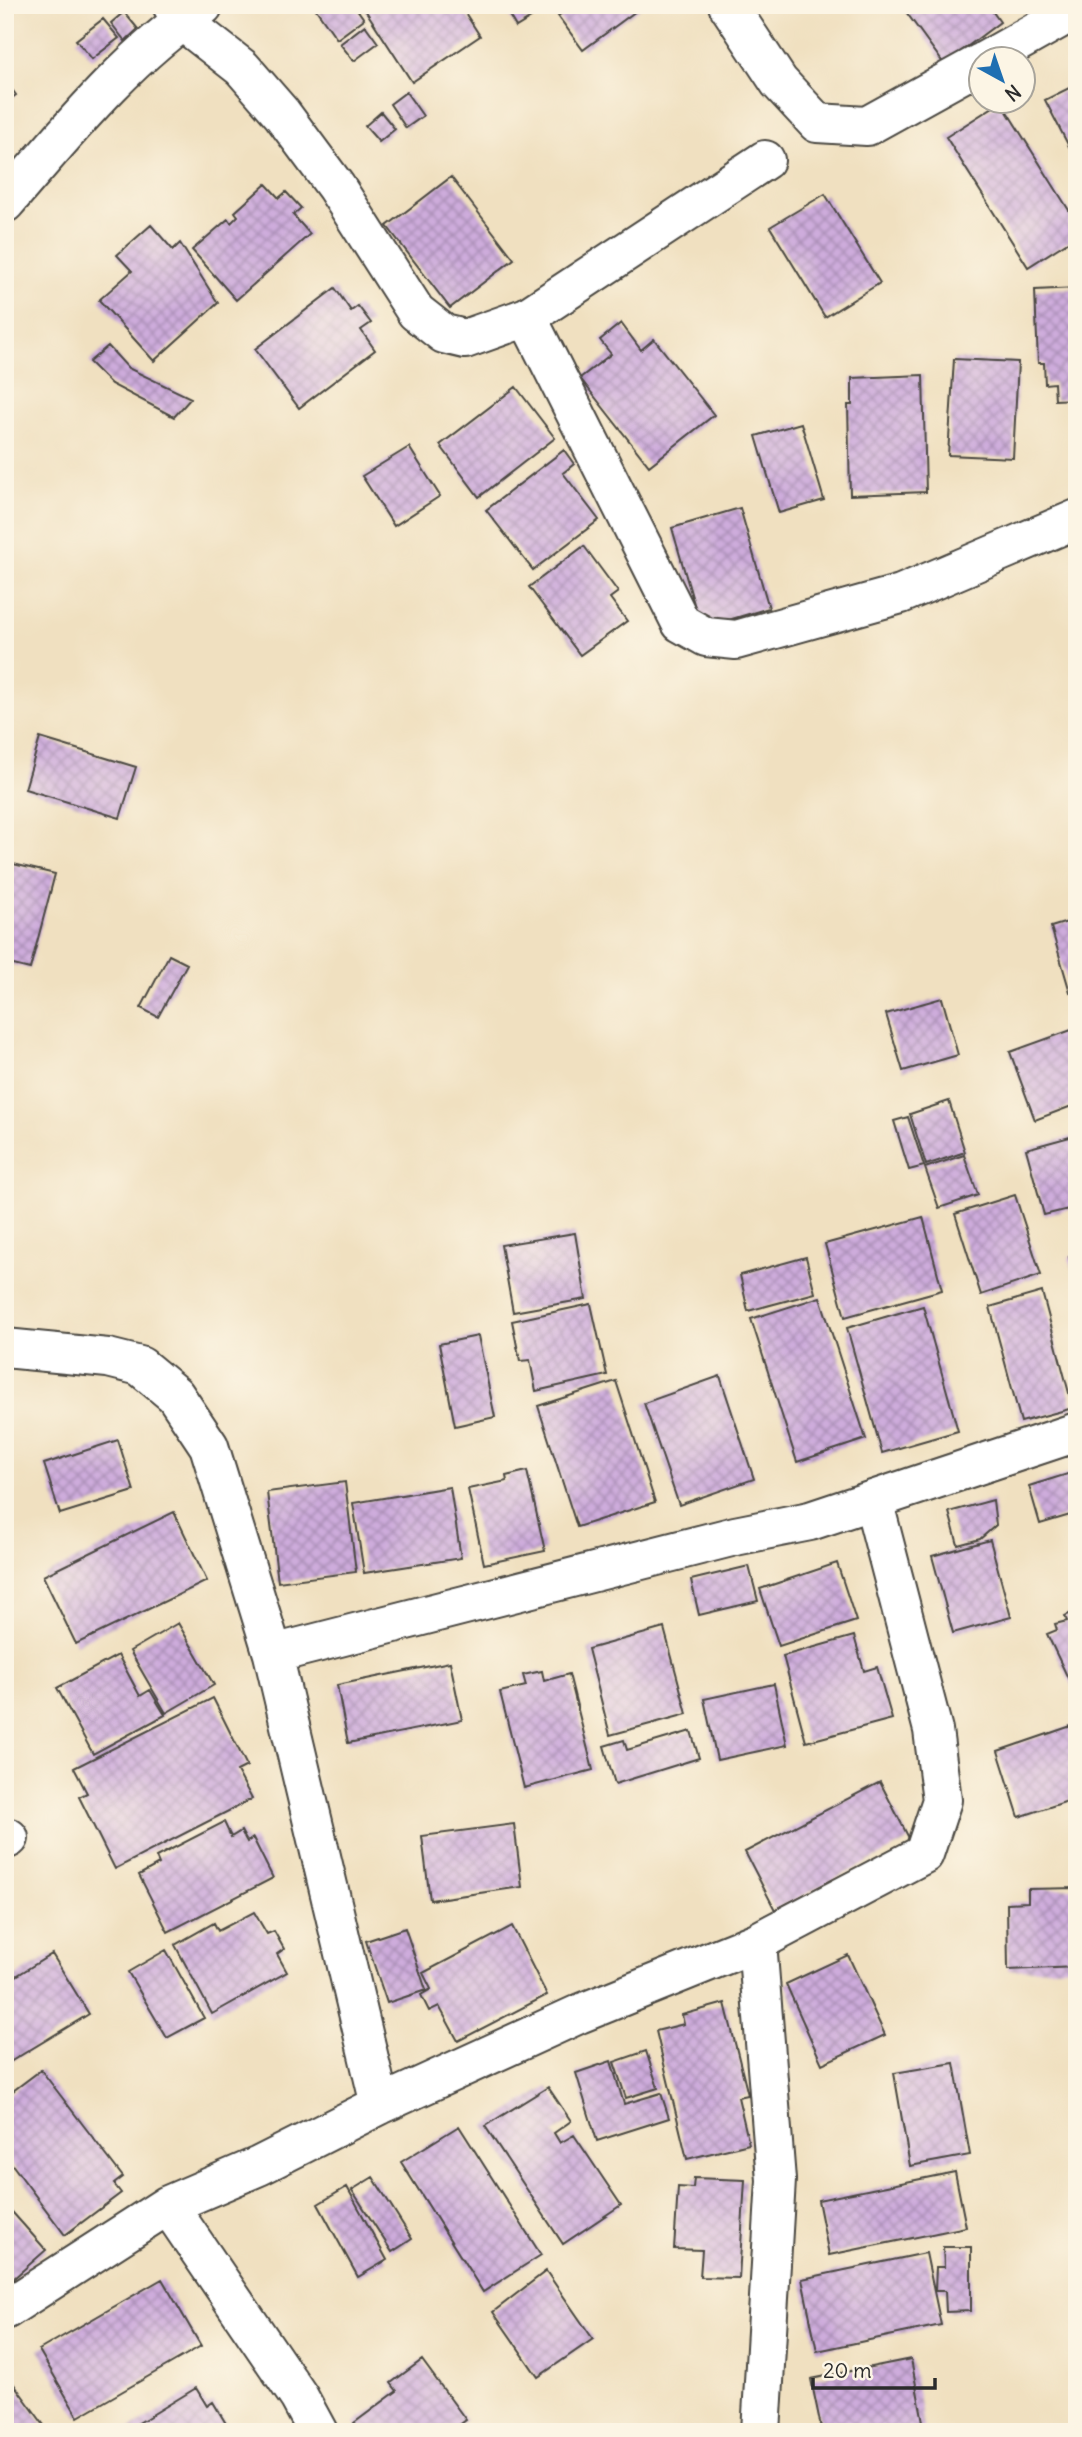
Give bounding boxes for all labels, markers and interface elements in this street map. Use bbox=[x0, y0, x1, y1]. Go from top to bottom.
north arrow bbox=[967, 46, 1036, 116]
text: N bbox=[1000, 80, 1026, 106]
scale bar bbox=[813, 2346, 935, 2390]
text: 20 m bbox=[823, 2357, 872, 2384]

